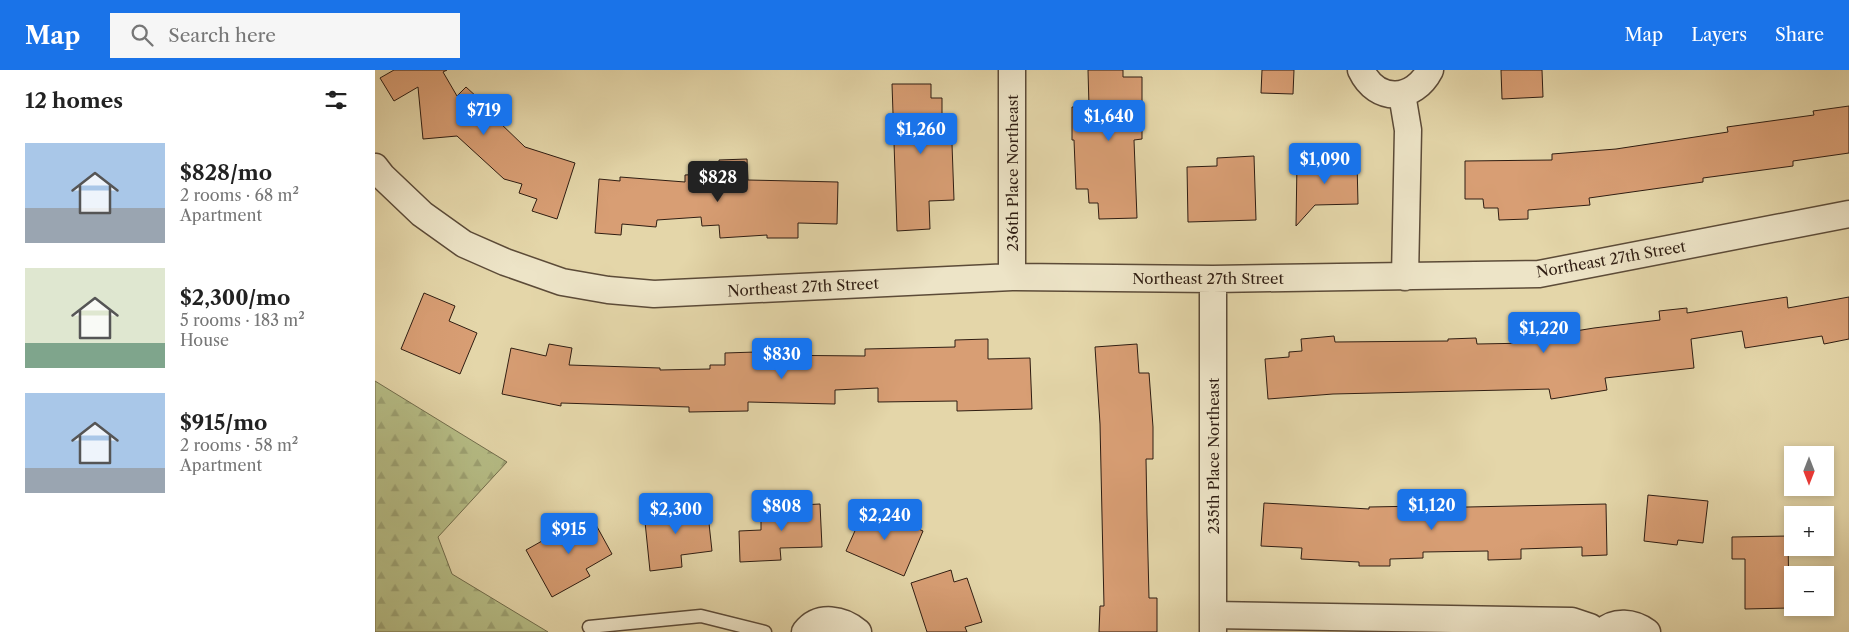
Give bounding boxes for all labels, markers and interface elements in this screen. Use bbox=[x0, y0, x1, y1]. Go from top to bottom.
search box bbox=[110, 13, 460, 58]
text: Map bbox=[25, 21, 80, 50]
icon: search bbox=[128, 21, 156, 49]
text: Search here bbox=[168, 24, 276, 47]
text: Map bbox=[1625, 24, 1663, 46]
text: Layers bbox=[1691, 24, 1747, 46]
text: Share bbox=[1775, 24, 1824, 46]
icon: filters bbox=[322, 86, 350, 114]
text: 12 homes bbox=[25, 88, 123, 113]
pin: $719 bbox=[454, 93, 514, 136]
street label: 236th Place Northeast bbox=[1003, 94, 1022, 252]
text: $719 bbox=[467, 100, 501, 120]
pin: $1,640 bbox=[1068, 100, 1150, 142]
text: $1,640 bbox=[1084, 106, 1134, 126]
pin: $1,260 bbox=[880, 112, 962, 155]
text: $1,260 bbox=[896, 119, 946, 139]
pin: $1,090 bbox=[1284, 142, 1366, 185]
text: $1,090 bbox=[1300, 149, 1350, 169]
text: $828/mo bbox=[180, 160, 272, 185]
pin: $828 bbox=[688, 160, 748, 203]
icon: home bbox=[65, 163, 125, 223]
text: $828 bbox=[699, 167, 737, 187]
text: 2 rooms · 68 m² bbox=[180, 185, 299, 205]
text: Apartment bbox=[180, 205, 262, 225]
street label: Northeast 27th Street bbox=[1535, 236, 1688, 282]
street label: Northeast 27th Street bbox=[1132, 269, 1284, 288]
street label: Northeast 27th Street bbox=[727, 274, 880, 300]
text: $2,300/mo bbox=[180, 285, 290, 310]
icon: home bbox=[65, 288, 125, 348]
text: 5 rooms · 183 m² bbox=[180, 310, 305, 330]
pin: $1,220 bbox=[1503, 312, 1585, 354]
text: $1,220 bbox=[1519, 318, 1569, 338]
text: House bbox=[180, 330, 229, 350]
pin: $830 bbox=[752, 338, 812, 380]
text: $830 bbox=[763, 344, 801, 364]
street label: 235th Place Northeast bbox=[1204, 377, 1223, 534]
text: $915/mo bbox=[180, 410, 267, 435]
icon: home bbox=[65, 413, 125, 473]
text: 2 rooms · 58 m² bbox=[180, 435, 298, 455]
north arrow bbox=[1784, 446, 1834, 496]
map controls bbox=[1784, 446, 1834, 616]
text: Apartment bbox=[180, 455, 262, 475]
pin: $1,120 bbox=[1391, 488, 1473, 531]
pin: $808 bbox=[752, 490, 812, 532]
pin: $2,300 bbox=[635, 492, 717, 535]
text: $1,120 bbox=[1408, 495, 1456, 515]
text: $808 bbox=[763, 496, 801, 516]
pin: $2,240 bbox=[844, 498, 926, 541]
text: $2,300 bbox=[650, 499, 702, 519]
text: $2,240 bbox=[859, 505, 911, 525]
button: + bbox=[1784, 506, 1834, 556]
pin: $915 bbox=[539, 512, 599, 555]
text: $915 bbox=[552, 519, 586, 539]
button: − bbox=[1784, 566, 1834, 616]

